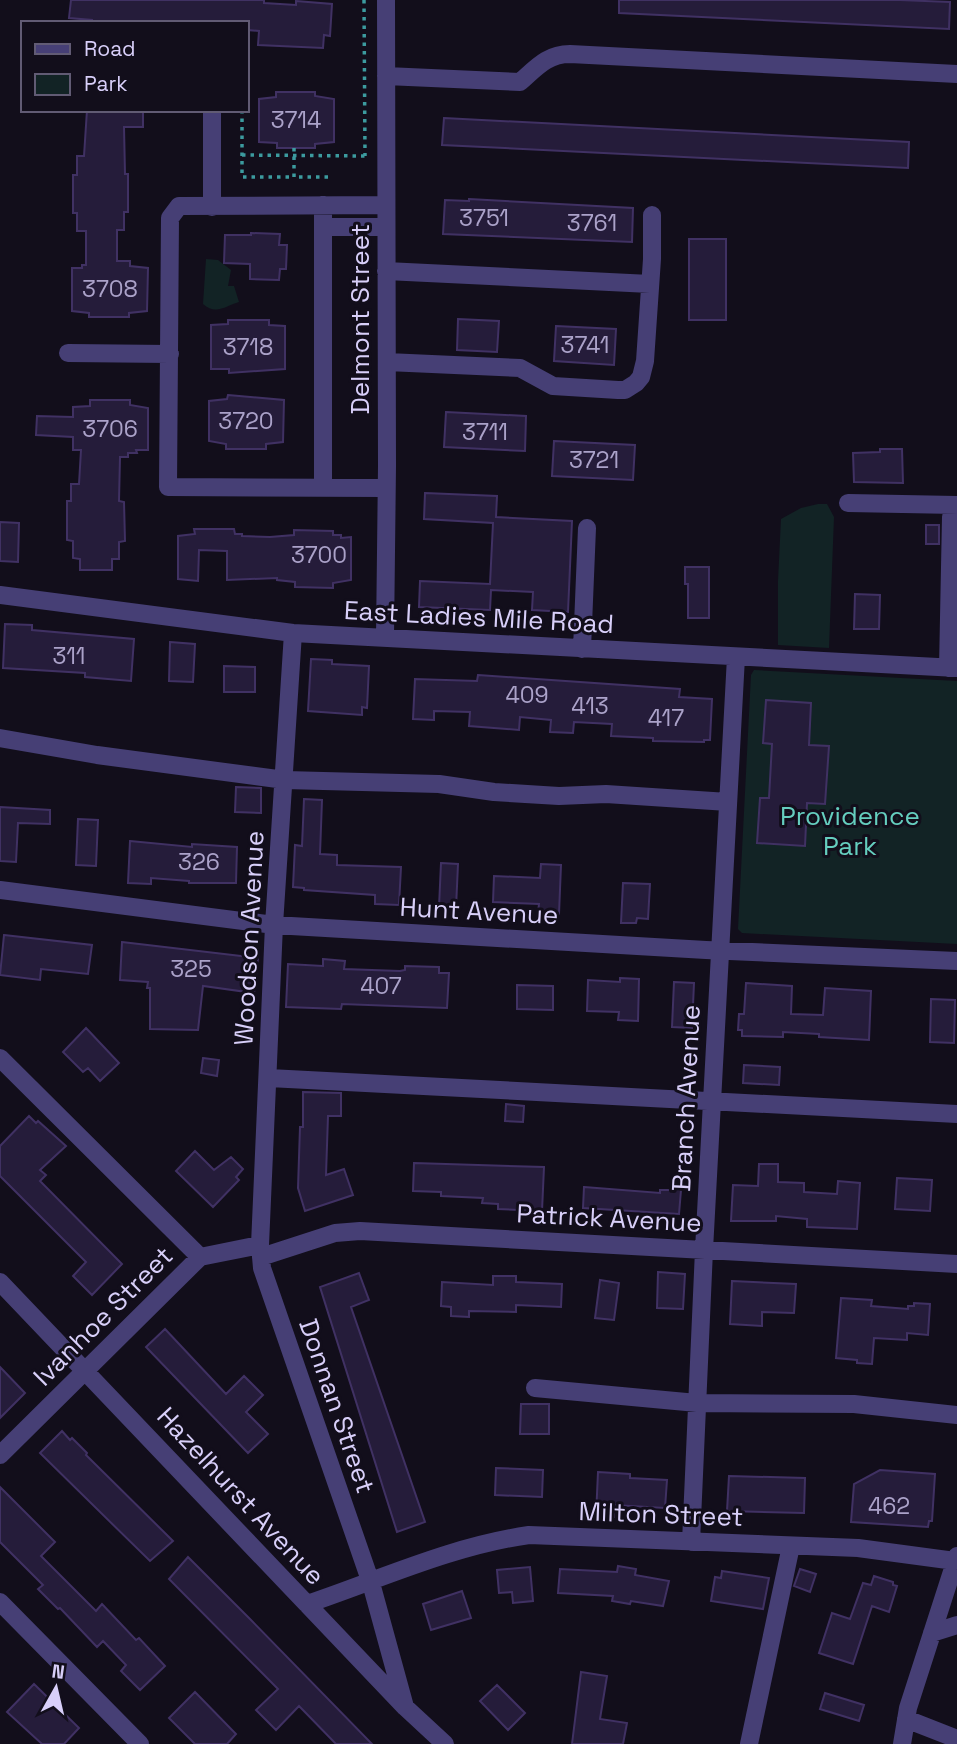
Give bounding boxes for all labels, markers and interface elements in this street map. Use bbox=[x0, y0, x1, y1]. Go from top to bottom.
legend bbox=[21, 21, 248, 112]
text: Road bbox=[84, 35, 136, 62]
text: Park bbox=[84, 70, 128, 97]
house number: 3714 bbox=[271, 105, 321, 135]
house number: 3751 bbox=[459, 203, 509, 233]
house number: 3761 bbox=[567, 208, 617, 238]
street label: Delmont Street bbox=[343, 223, 377, 415]
house number: 3708 bbox=[82, 274, 138, 304]
house number: 3741 bbox=[561, 330, 609, 360]
house number: 3718 bbox=[223, 332, 273, 362]
house number: 3720 bbox=[218, 406, 274, 436]
house number: 3706 bbox=[82, 414, 138, 444]
house number: 3711 bbox=[462, 417, 508, 447]
house number: 3721 bbox=[569, 445, 619, 475]
house number: 3700 bbox=[291, 540, 347, 570]
street label: East Ladies Mile Road bbox=[343, 593, 615, 641]
house number: 311 bbox=[53, 641, 85, 671]
house number: 409 bbox=[505, 680, 549, 710]
house number: 413 bbox=[571, 691, 609, 721]
house number: 417 bbox=[648, 703, 684, 733]
park label: Providence Park bbox=[780, 799, 920, 863]
street label: Woodson Avenue bbox=[226, 830, 272, 1046]
house number: 326 bbox=[178, 847, 220, 877]
street label: Hunt Avenue bbox=[399, 890, 559, 932]
house number: 325 bbox=[170, 954, 212, 984]
house number: 407 bbox=[360, 971, 402, 1001]
street label: Branch Avenue bbox=[664, 1004, 708, 1192]
street label: Patrick Avenue bbox=[516, 1196, 702, 1240]
street label: Ivanhoe Street bbox=[26, 1239, 180, 1393]
street label: Donnan Street bbox=[291, 1314, 383, 1498]
street label: Hazelhurst Avenue bbox=[150, 1400, 332, 1592]
house number: 462 bbox=[868, 1491, 910, 1521]
street label: Milton Street bbox=[578, 1494, 744, 1534]
north arrow bbox=[21, 1653, 91, 1723]
text: N bbox=[50, 1658, 66, 1685]

